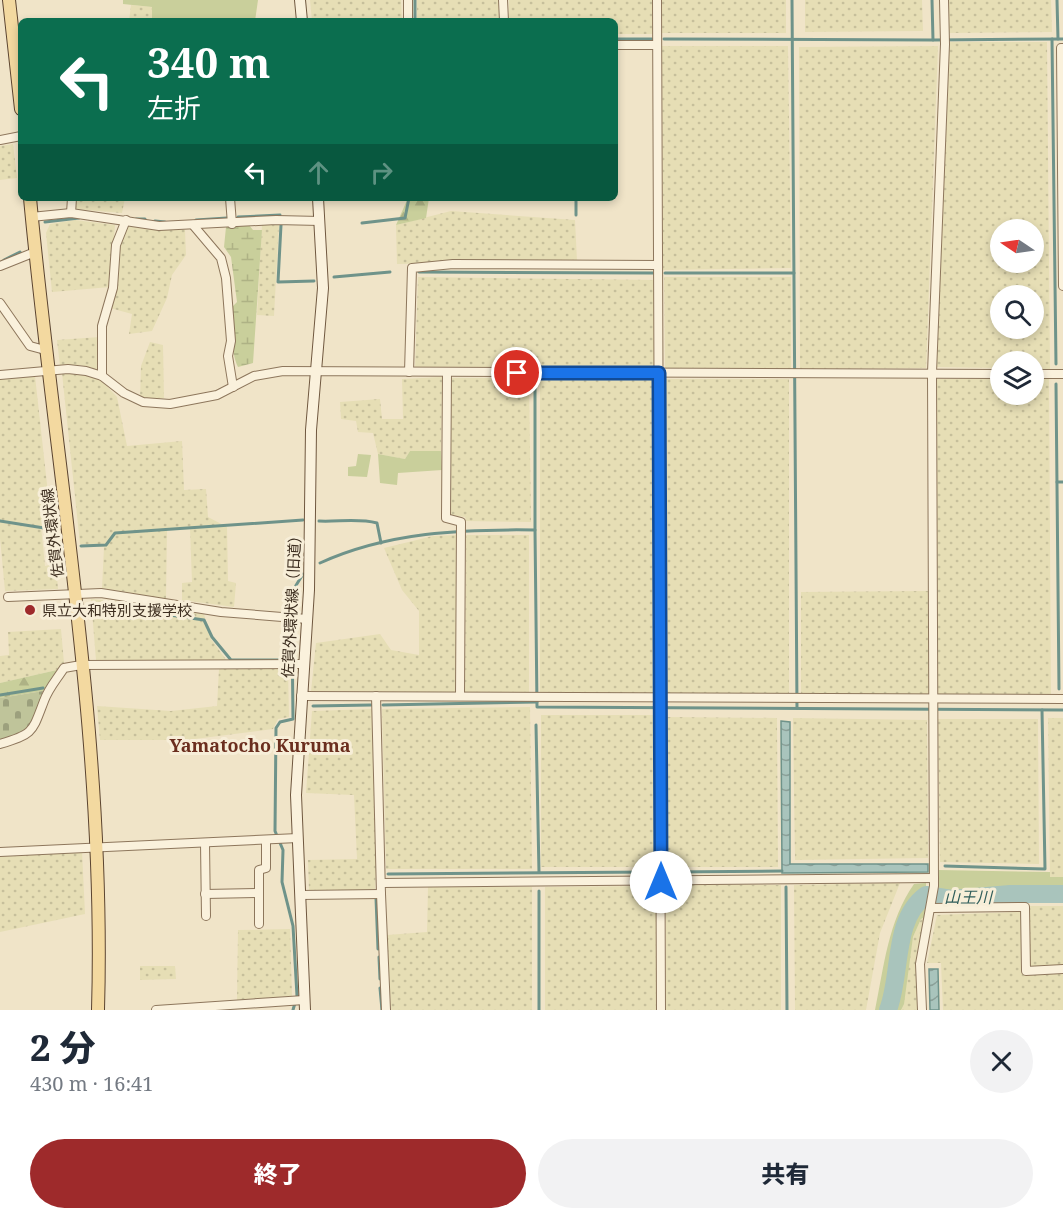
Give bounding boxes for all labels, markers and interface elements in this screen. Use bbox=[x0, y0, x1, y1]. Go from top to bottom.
text: 340 m bbox=[147, 33, 271, 90]
icon: left bbox=[48, 42, 126, 120]
text: 左折 bbox=[147, 89, 201, 126]
icon: left bbox=[239, 156, 272, 189]
icon: ahead bbox=[302, 156, 335, 189]
icon: right bbox=[365, 156, 398, 189]
north arrow bbox=[990, 219, 1044, 273]
map controls bbox=[990, 219, 1044, 405]
button: search bbox=[990, 285, 1044, 339]
pin bbox=[491, 347, 542, 398]
button: layers bbox=[990, 351, 1044, 405]
icon: arrive bbox=[500, 356, 533, 389]
street label: 佐賀外環状線 bbox=[37, 487, 67, 579]
street label: 佐賀外環状線（旧道） bbox=[277, 528, 305, 678]
place label: 県立大和特別支援学校 bbox=[42, 600, 192, 620]
marker: 県立大和特別支援学校 bbox=[23, 603, 37, 617]
district label: Yamatocho Kuruma bbox=[169, 733, 351, 757]
position arrow bbox=[629, 850, 693, 914]
water label: 山王川 bbox=[944, 886, 994, 908]
text: 2 分 bbox=[30, 1023, 96, 1072]
button: close bbox=[970, 1030, 1033, 1093]
text: 430 m · 16:41 bbox=[30, 1070, 153, 1097]
button: 終了 bbox=[30, 1139, 526, 1208]
button: 共有 bbox=[538, 1139, 1033, 1208]

